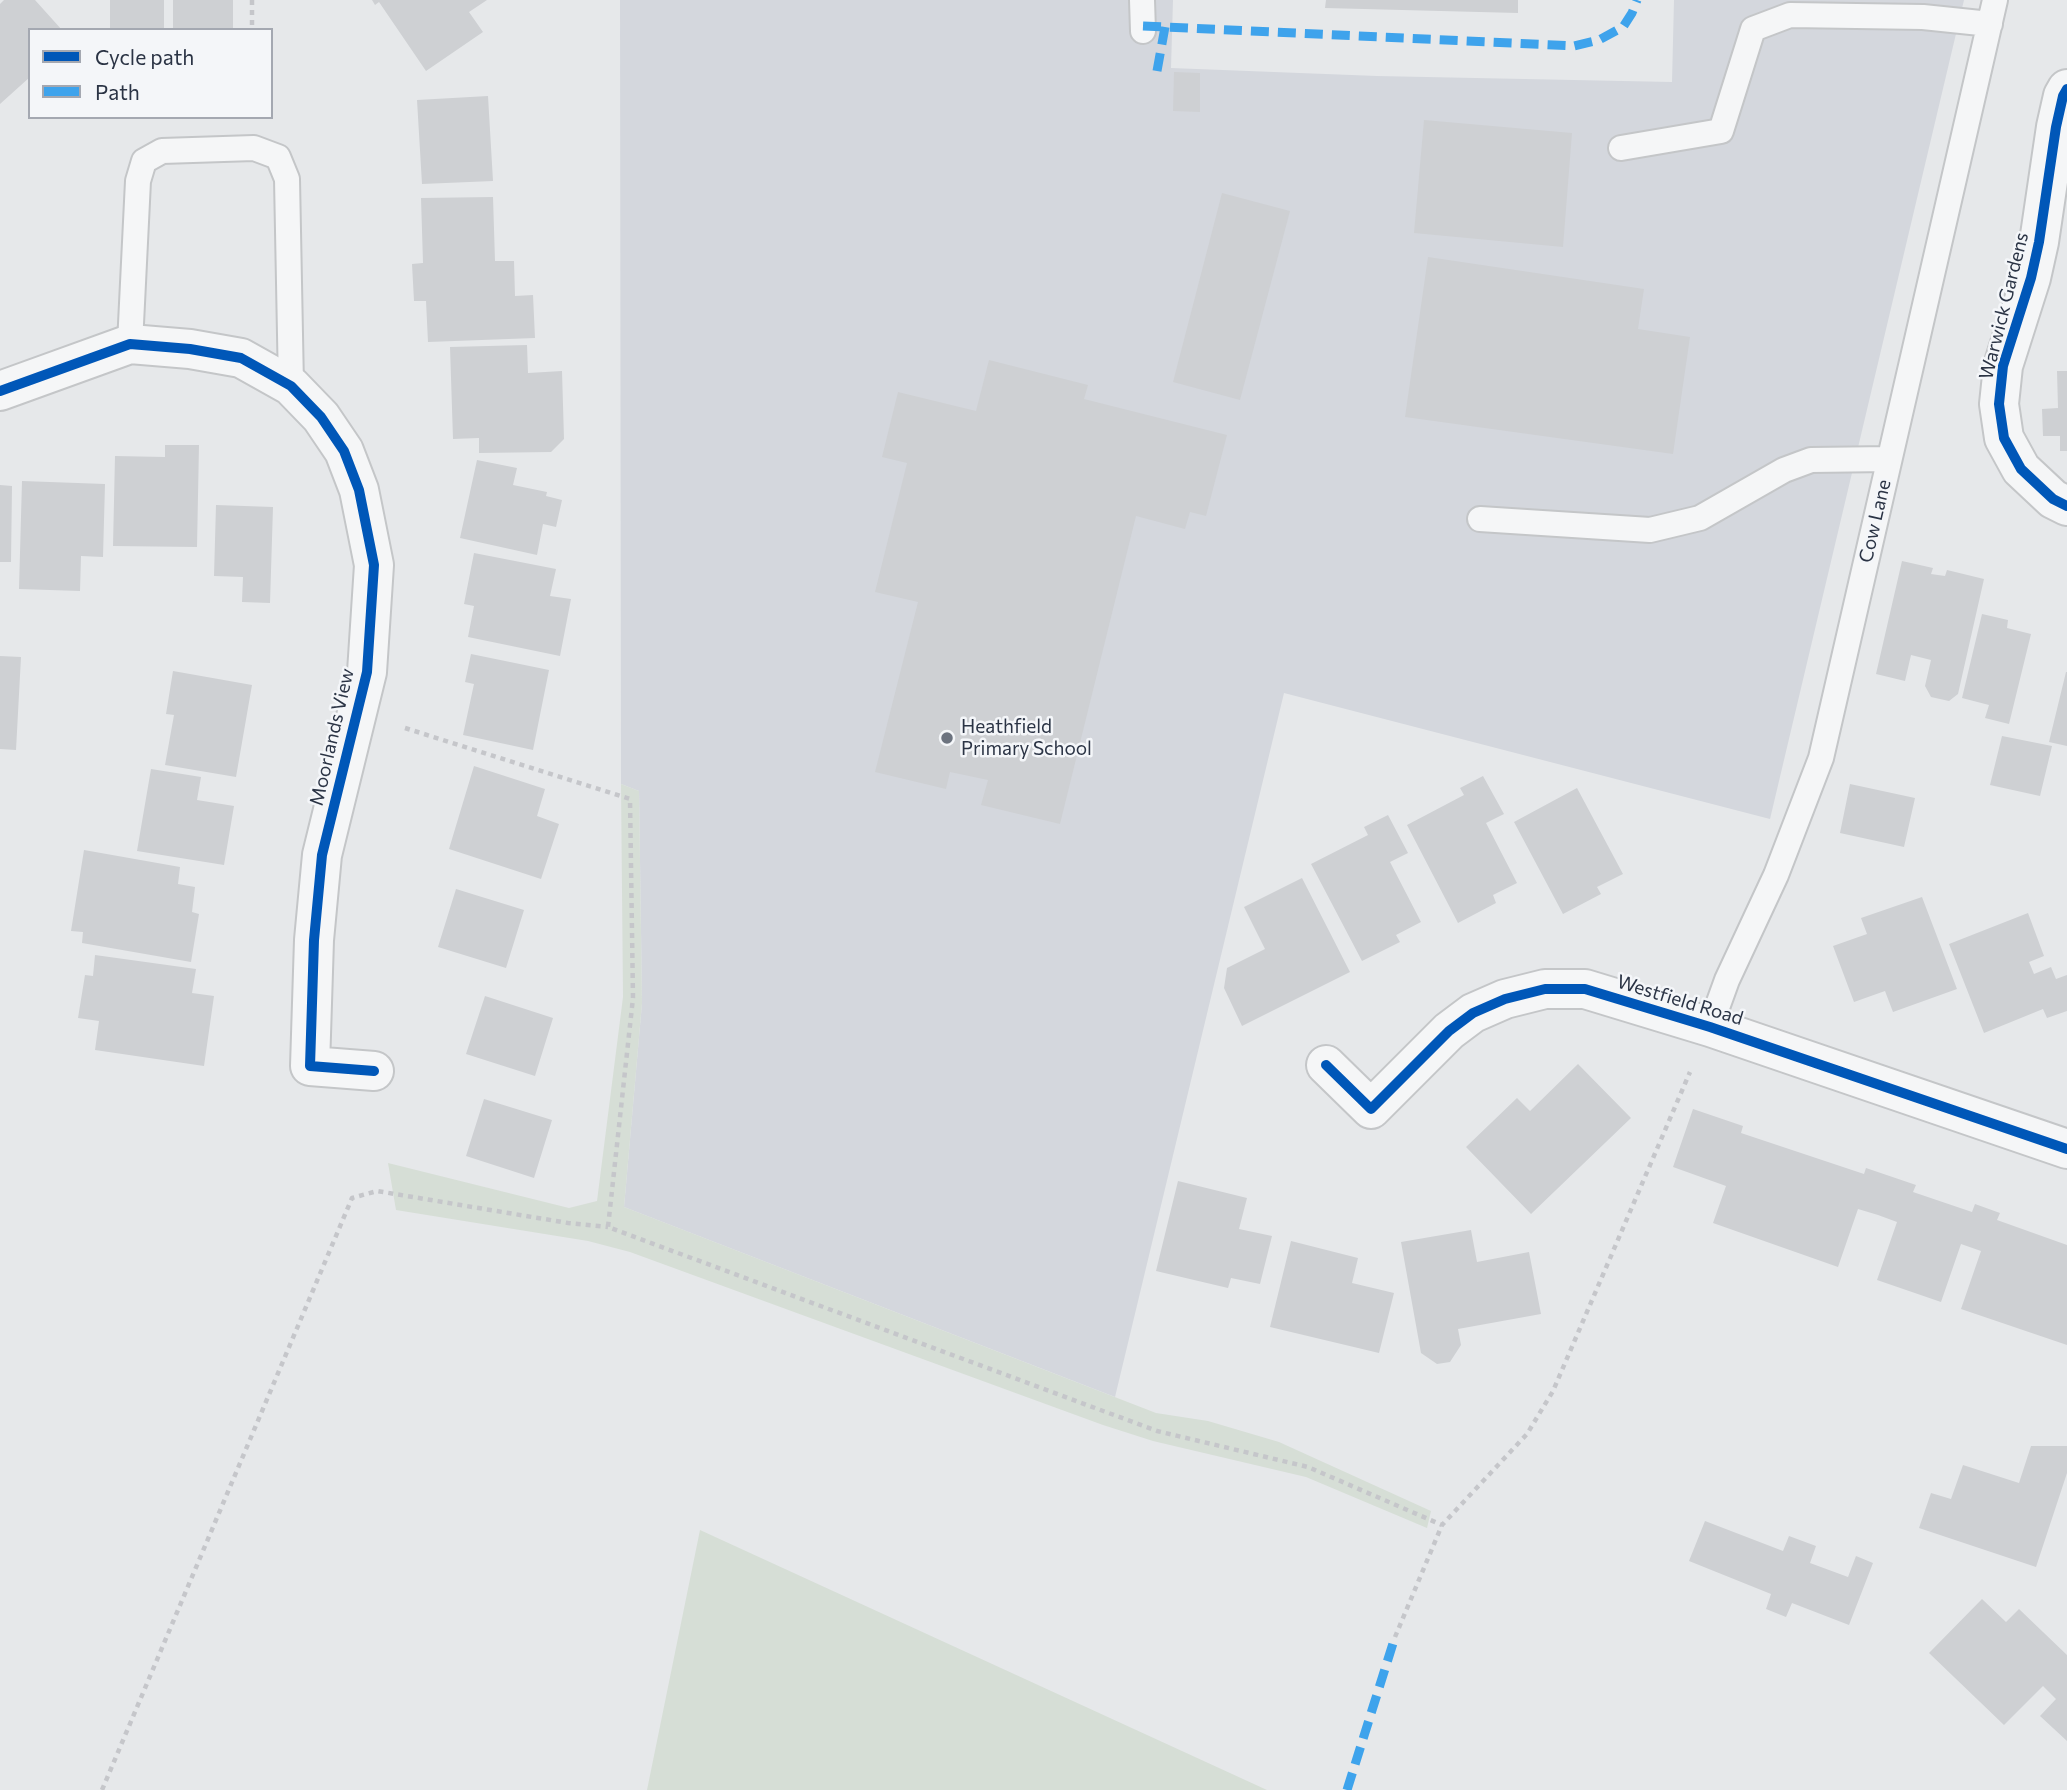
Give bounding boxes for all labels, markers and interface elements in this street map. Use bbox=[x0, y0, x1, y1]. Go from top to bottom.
legend bbox=[28, 28, 273, 119]
text: Cycle path bbox=[95, 44, 194, 69]
text: Path bbox=[95, 79, 140, 104]
street label: Warwick Gardens bbox=[1975, 230, 2033, 382]
street label: Cow Lane bbox=[1854, 477, 1896, 565]
street label: Moorlands View bbox=[305, 666, 359, 808]
place label: Heathfield Primary School bbox=[961, 716, 1092, 760]
marker: Heathfield Primary School bbox=[939, 730, 955, 746]
street label: Westfield Road bbox=[1614, 970, 1746, 1030]

